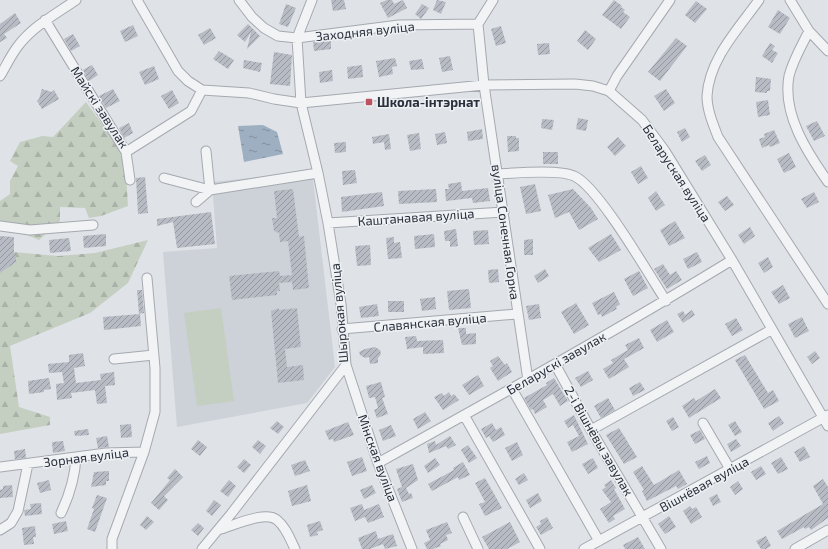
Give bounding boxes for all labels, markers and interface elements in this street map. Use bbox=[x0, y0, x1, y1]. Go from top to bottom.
street label: Заходняя вуліца bbox=[315, 18, 415, 44]
street label: Майскі завулак bbox=[68, 63, 132, 151]
place label: Школа-інтэрнат bbox=[377, 94, 480, 110]
marker: Школа-інтэрнат bbox=[364, 97, 374, 107]
street label: Беларуская вуліца bbox=[639, 121, 715, 225]
street label: вуліца Сонечная Горка bbox=[489, 163, 523, 301]
street label: Каштанавая вуліца bbox=[357, 205, 475, 229]
street label: Шырокая вуліца bbox=[327, 263, 351, 363]
street label: Славянская вуліца bbox=[373, 309, 487, 335]
street label: Беларускі завулак bbox=[504, 328, 608, 398]
street label: 2-і Вішнёвы завулак bbox=[561, 383, 637, 499]
street label: Мінская вуліца bbox=[355, 412, 401, 504]
street label: Зорная вуліца bbox=[42, 444, 130, 470]
street label: Вішнёвая вуліца bbox=[656, 453, 752, 515]

